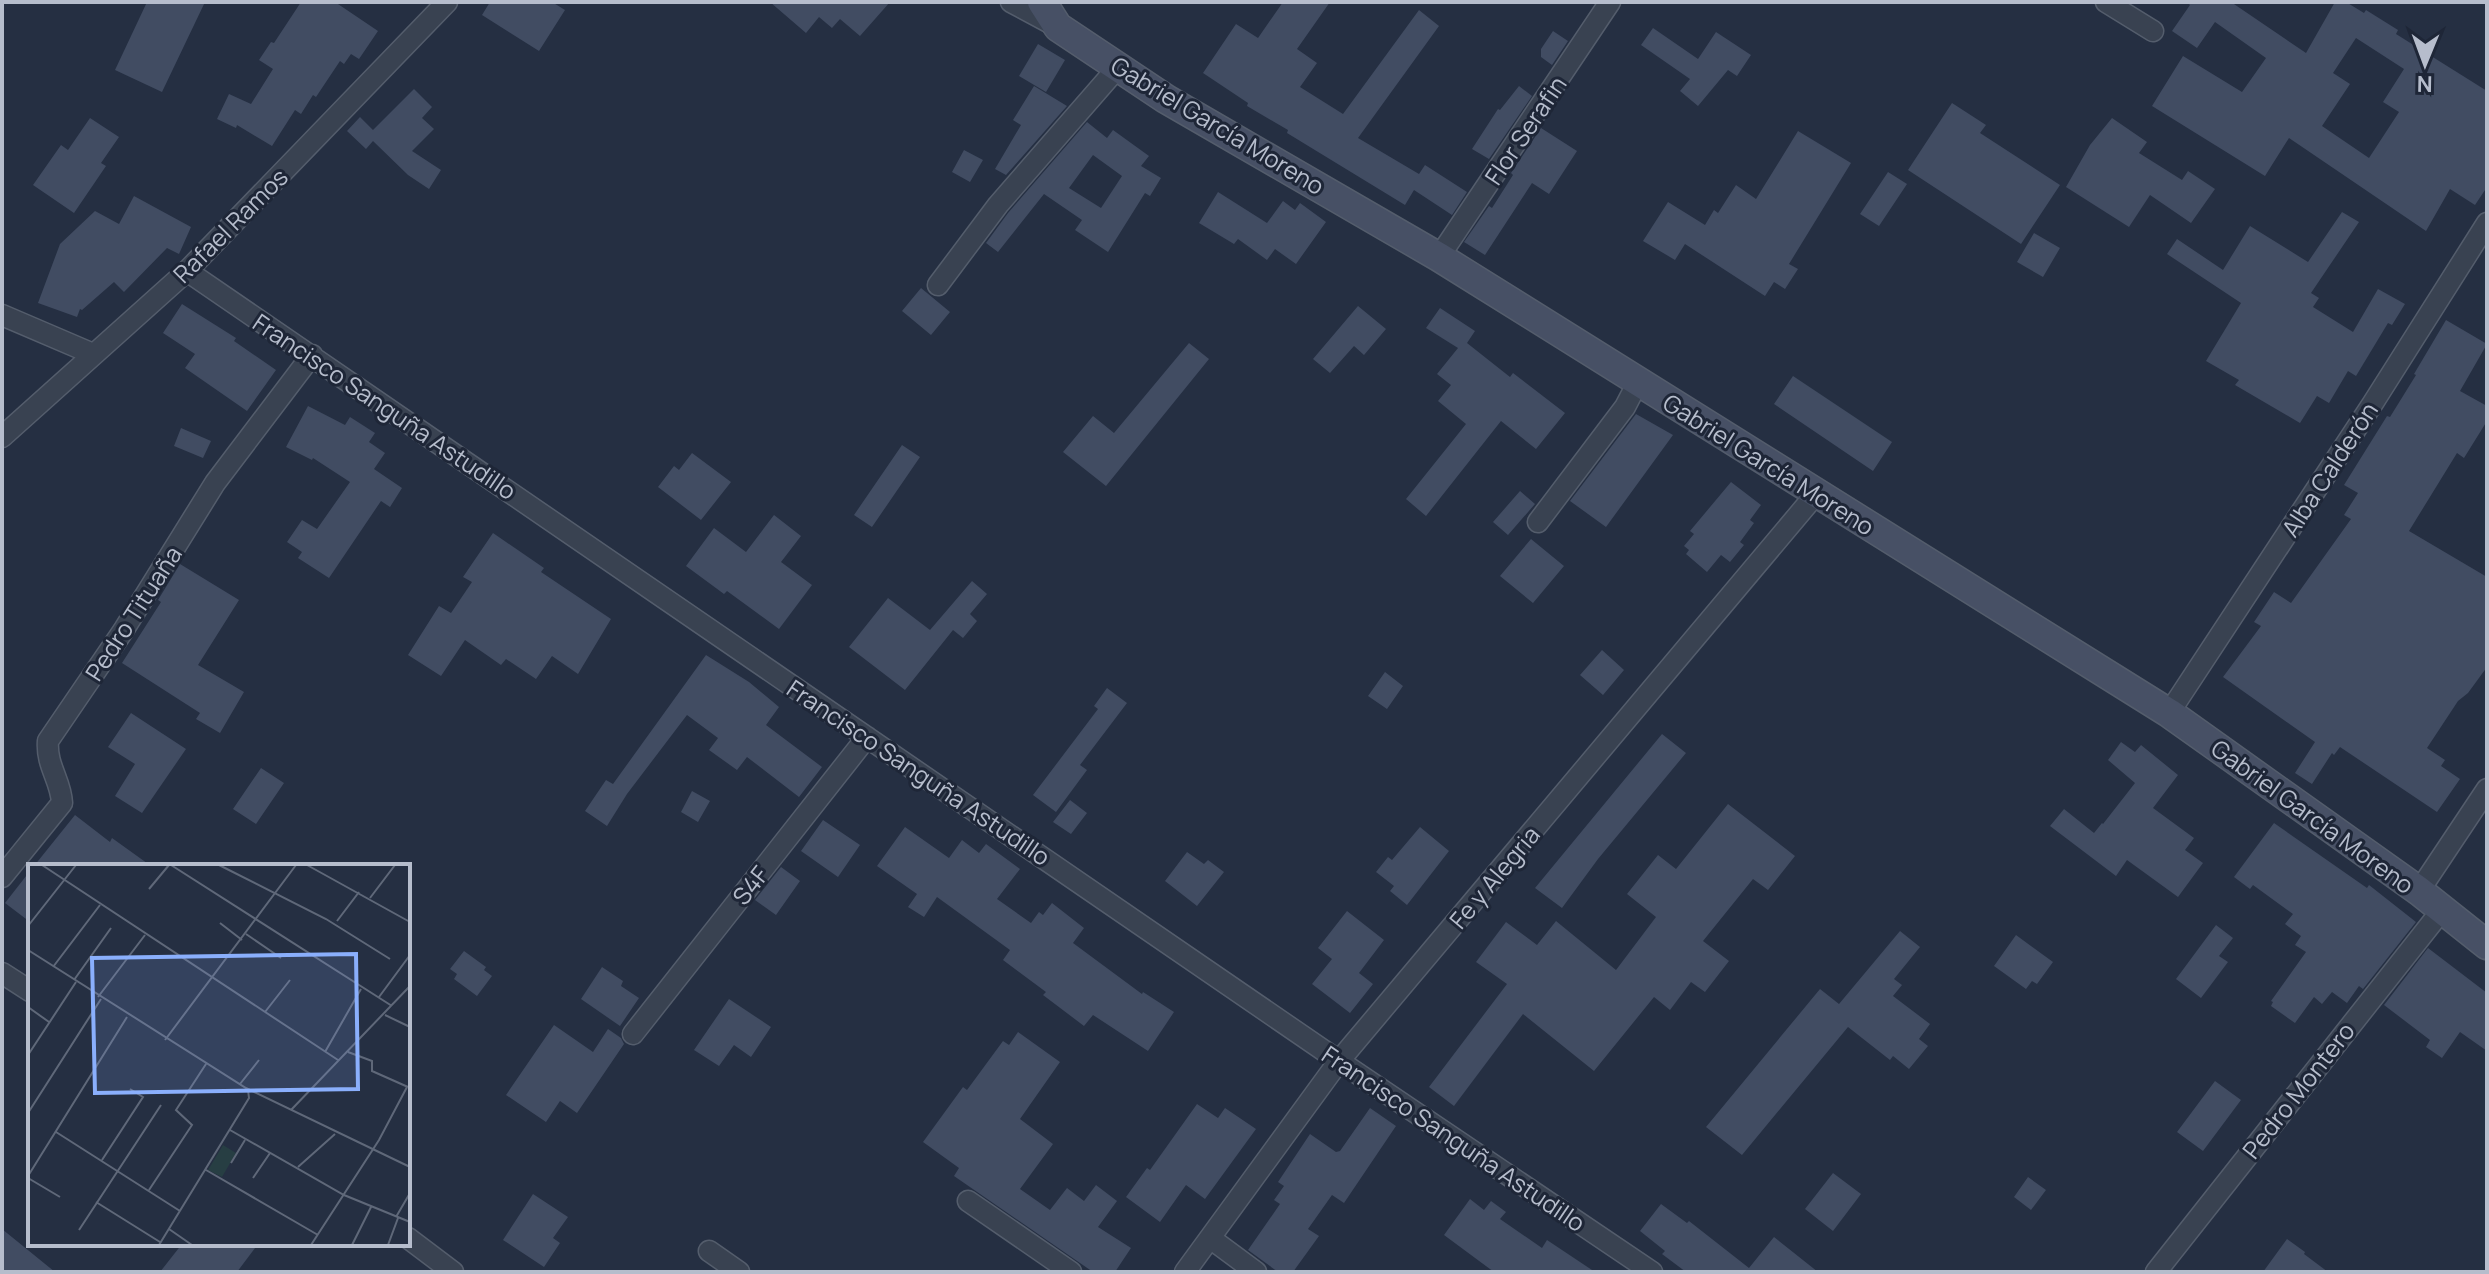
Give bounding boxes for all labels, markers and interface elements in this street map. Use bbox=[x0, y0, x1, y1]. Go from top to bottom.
north arrow bbox=[2385, 24, 2465, 104]
street label: Gabriel García Moreno bbox=[1105, 48, 1331, 202]
street label: Flor Serafin bbox=[1477, 69, 1573, 191]
text: N bbox=[2416, 69, 2433, 99]
street label: Rafael Ramos bbox=[165, 160, 295, 290]
street label: Francisco Sanguña Astudillo bbox=[247, 305, 523, 507]
street label: Gabriel García Moreno bbox=[1657, 386, 1881, 542]
street label: Alba Calderón bbox=[2273, 395, 2385, 543]
street label: Pedro Tituaña bbox=[77, 539, 189, 687]
street label: Francisco Sanguña Astudillo bbox=[781, 671, 1057, 873]
street label: Gabriel García Moreno bbox=[2205, 731, 2421, 901]
street label: Fe y Alegria bbox=[1441, 819, 1547, 935]
street label: S4F bbox=[724, 859, 776, 911]
inset map bbox=[28, 864, 410, 1246]
street label: Pedro Montero bbox=[2234, 1015, 2362, 1165]
street label: Francisco Sanguña Astudillo bbox=[1316, 1037, 1592, 1239]

